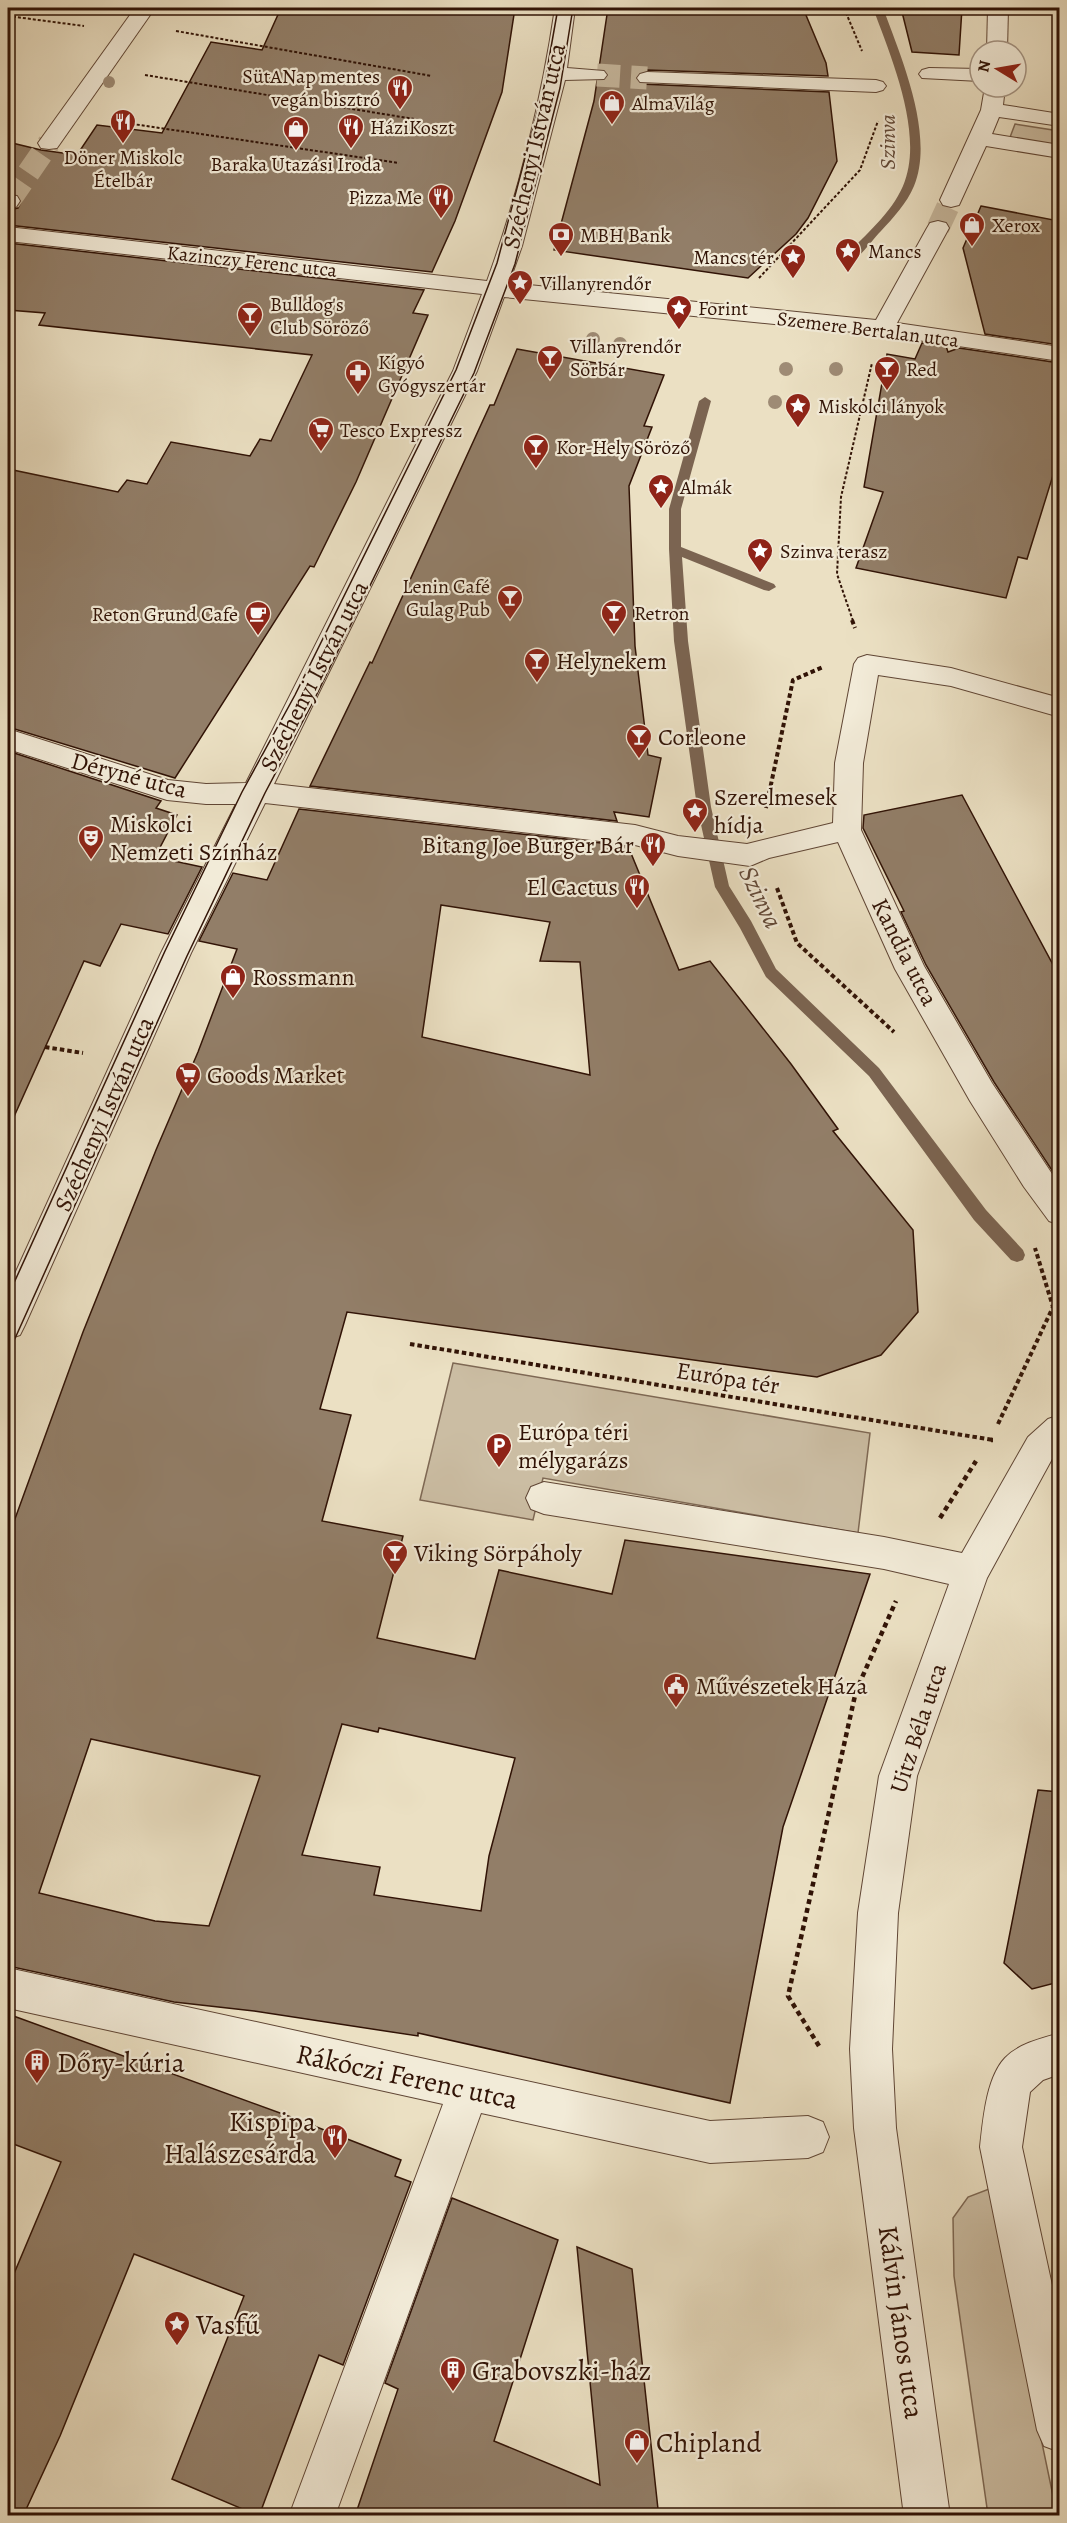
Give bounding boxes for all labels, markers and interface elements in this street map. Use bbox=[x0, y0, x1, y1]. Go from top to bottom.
street label: Széchenyi István utca bbox=[495, 39, 573, 252]
north arrow bbox=[968, 39, 1028, 99]
text: N bbox=[972, 58, 996, 74]
place label: SütANap mentes vegán bisztró bbox=[242, 63, 380, 113]
restaurant icon: SütANap mentes vegán bisztró bbox=[385, 73, 415, 111]
shop icon: AlmaVilág bbox=[597, 88, 627, 126]
place label: AlmaVilág bbox=[631, 90, 715, 117]
restaurant icon: Döner Miskolc Ételbár bbox=[108, 107, 138, 145]
restaurant icon: HáziKoszt bbox=[336, 112, 366, 150]
shop icon: Baraka Utazási Iroda bbox=[281, 114, 311, 152]
place label: HáziKoszt bbox=[370, 114, 455, 141]
water label: Szinva bbox=[873, 114, 903, 170]
place label: Döner Miskolc Ételbár bbox=[64, 144, 182, 194]
place label: Baraka Utazási Iroda bbox=[210, 151, 382, 178]
restaurant icon: Pizza Me bbox=[426, 182, 456, 220]
place label: Pizza Me bbox=[348, 184, 422, 211]
shop icon: Xerox bbox=[957, 210, 987, 248]
place label: Xerox bbox=[992, 212, 1041, 239]
bank icon: MBH Bank bbox=[546, 220, 576, 258]
place label: MBH Bank bbox=[580, 222, 670, 249]
place icon: Mancs bbox=[833, 236, 863, 274]
place label: Mancs bbox=[868, 238, 922, 265]
street label: Kazinczy Ferenc utca bbox=[165, 239, 339, 284]
place icon: Mancs tér bbox=[778, 242, 808, 280]
place label: Mancs tér bbox=[693, 244, 774, 271]
place icon: Villanyrendőr bbox=[505, 268, 535, 306]
place label: Villanyrendőr bbox=[539, 270, 652, 297]
place label: Bulldog's Club Söröző bbox=[270, 291, 369, 341]
place icon: Forint bbox=[664, 293, 694, 331]
place label: Forint bbox=[698, 295, 749, 322]
bar icon: Bulldog's Club Söröző bbox=[235, 300, 265, 338]
street label: Szemere Bertalan utca bbox=[775, 305, 961, 354]
place label: Villanyrendőr Sörbár bbox=[569, 333, 682, 383]
bar icon: Villanyrendőr Sörbár bbox=[535, 343, 565, 381]
place label: Kígyó Gyógyszertár bbox=[378, 349, 486, 399]
bar icon: Red bbox=[872, 354, 902, 392]
place label: Red bbox=[906, 356, 938, 383]
pharmacy icon: Kígyó Gyógyszertár bbox=[343, 358, 373, 396]
place icon: Miskolci lányok bbox=[783, 391, 813, 429]
place label: Miskolci lányok bbox=[818, 393, 944, 420]
supermarket icon: Tesco Expressz bbox=[306, 415, 336, 453]
place label: Tesco Expressz bbox=[340, 417, 462, 444]
bar icon: Kor-Hely Söröző bbox=[521, 432, 551, 470]
place label: Kor-Hely Söröző bbox=[556, 434, 690, 461]
place icon: Almák bbox=[646, 472, 676, 510]
place label: Almák bbox=[679, 474, 732, 501]
place icon: Szinva terasz bbox=[745, 536, 775, 574]
place label: Szinva terasz bbox=[780, 538, 887, 565]
place label: Lenin Café Gulag Pub bbox=[402, 573, 490, 623]
street label: Széchenyi István utca bbox=[252, 574, 376, 777]
bar icon: Lenin Café Gulag Pub bbox=[495, 583, 525, 621]
bar icon: Retron bbox=[599, 598, 629, 636]
cafe icon: Reton Grund Cafe bbox=[243, 599, 273, 637]
place label: Retron bbox=[634, 600, 690, 627]
place label: Reton Grund Cafe bbox=[92, 601, 238, 628]
place label: Helynekem bbox=[556, 645, 667, 677]
bar icon: Helynekem bbox=[522, 646, 552, 684]
place label: Corleone bbox=[658, 721, 746, 753]
bar icon: Corleone bbox=[624, 722, 654, 760]
street label: Déryné utca bbox=[68, 744, 191, 806]
place label: Szerelmesek hídja bbox=[714, 781, 837, 841]
place icon: Szerelmesek hídja bbox=[680, 796, 710, 834]
place label: Miskolci Nemzeti Színház bbox=[110, 808, 277, 868]
theatre icon: Miskolci Nemzeti Színház bbox=[76, 823, 106, 861]
place label: Bitang Joe Burger Bár bbox=[422, 829, 634, 861]
restaurant icon: Bitang Joe Burger Bár bbox=[638, 830, 668, 868]
water label: Szinva bbox=[731, 860, 791, 934]
place label: El Cactus bbox=[526, 871, 618, 903]
restaurant icon: El Cactus bbox=[622, 872, 652, 910]
street label: Kandia utca bbox=[864, 893, 946, 1012]
place label: Rossmann bbox=[252, 961, 355, 993]
shop icon: Rossmann bbox=[218, 962, 248, 1000]
street label: Széchenyi István utca bbox=[47, 1011, 162, 1217]
place label: Goods Market bbox=[207, 1059, 344, 1091]
supermarket icon: Goods Market bbox=[173, 1060, 203, 1098]
street label: Európa tér bbox=[674, 1354, 782, 1402]
place label: Európa téri mélygarázs bbox=[518, 1416, 629, 1476]
parking icon: Európa téri mélygarázs bbox=[484, 1431, 514, 1469]
place label: Viking Sörpáholy bbox=[413, 1537, 582, 1569]
bar icon: Viking Sörpáholy bbox=[380, 1538, 410, 1576]
street label: Uitz Béla utca bbox=[882, 1658, 954, 1797]
place label: Művészetek Háza bbox=[696, 1670, 869, 1702]
public building icon: Művészetek Háza bbox=[661, 1671, 691, 1709]
street label: Rákóczi Ferenc utca bbox=[293, 2035, 521, 2119]
place label: Dőry-kúria bbox=[57, 2044, 185, 2082]
building icon: Dőry-kúria bbox=[22, 2047, 52, 2085]
place label: Kispipa Halászcsárda bbox=[164, 2103, 316, 2173]
restaurant icon: Kispipa Halászcsárda bbox=[320, 2122, 350, 2160]
street label: Kálvin János utca bbox=[869, 2223, 933, 2421]
place label: Vasfű bbox=[195, 2306, 260, 2344]
place icon: Vasfű bbox=[162, 2309, 192, 2347]
place label: Grabovszki-ház bbox=[472, 2352, 651, 2390]
building icon: Grabovszki-ház bbox=[438, 2355, 468, 2393]
place label: Chipland bbox=[656, 2424, 762, 2462]
shop icon: Chipland bbox=[622, 2427, 652, 2465]

